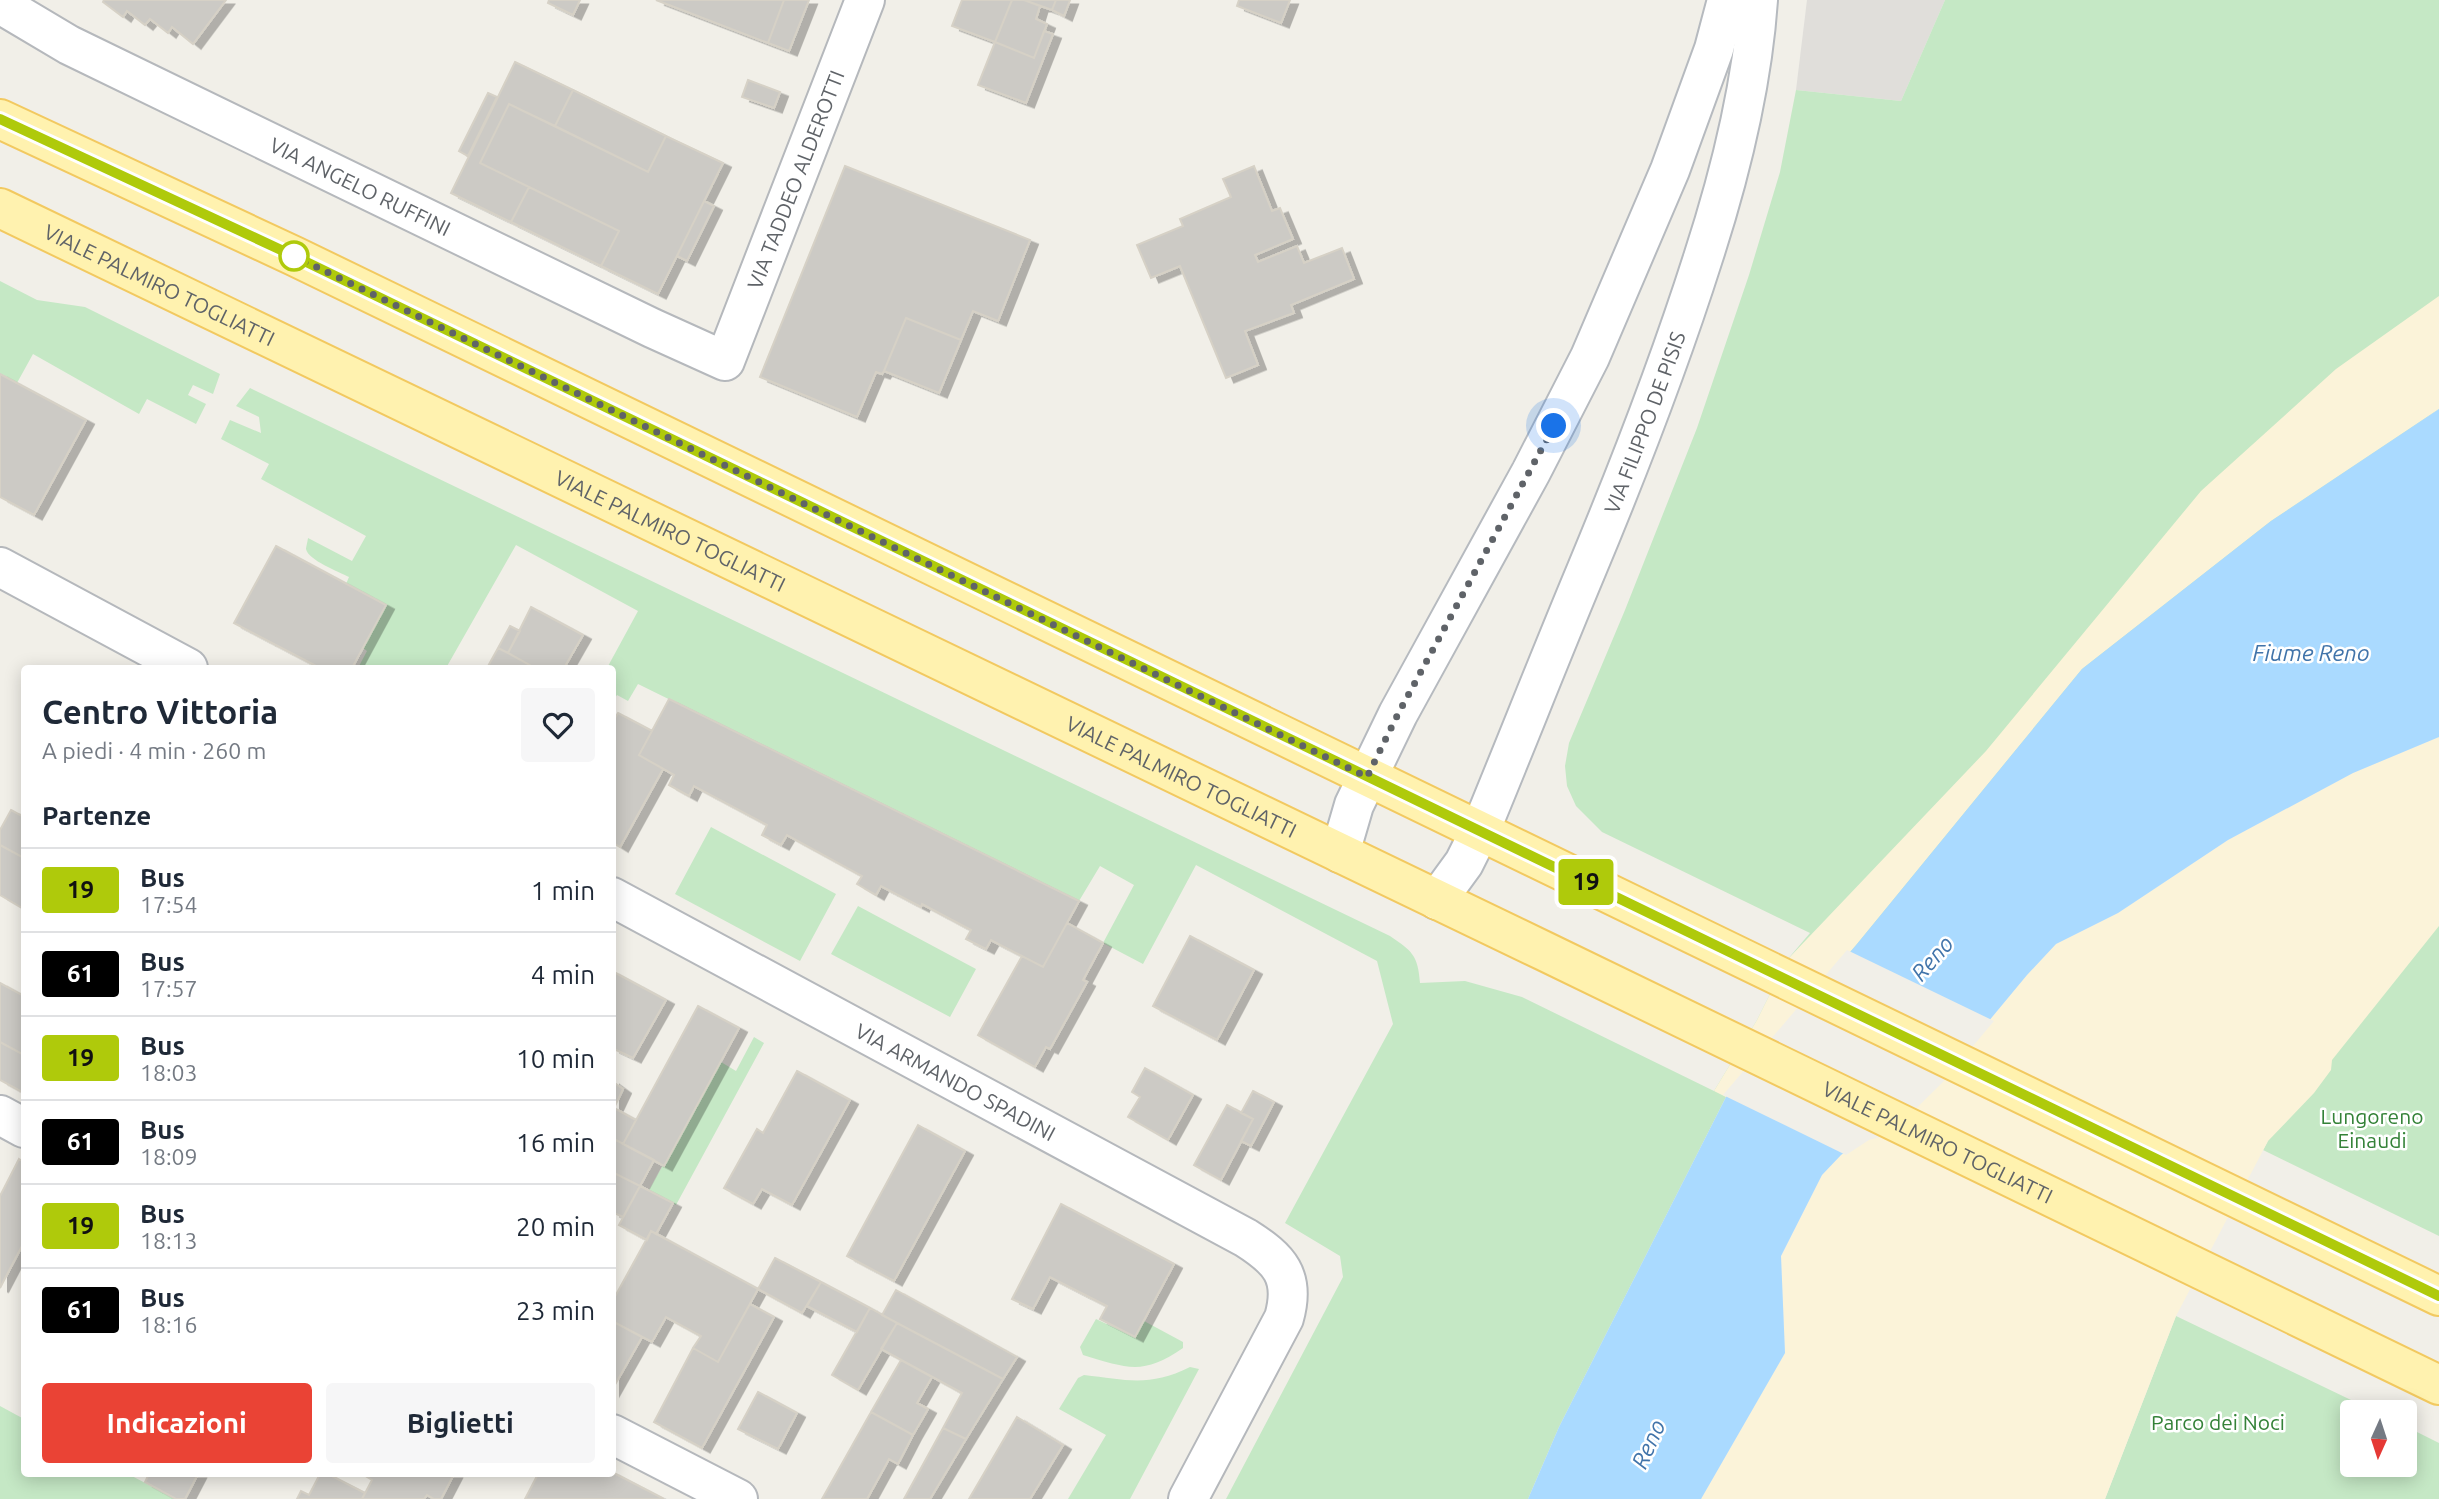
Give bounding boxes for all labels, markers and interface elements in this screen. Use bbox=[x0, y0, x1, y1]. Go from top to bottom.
street label: VIA TADDEO ALDEROTTI bbox=[742, 67, 849, 292]
street label: VIA ANGELO RUFFINI bbox=[266, 132, 455, 240]
street label: VIALE PALMIRO TOGLIATTI bbox=[40, 219, 279, 350]
unlabelled marker bbox=[279, 241, 309, 271]
street label: VIA FILIPPO DE PISIS bbox=[1599, 328, 1690, 517]
your location bbox=[1536, 408, 1571, 443]
street label: VIALE PALMIRO TOGLIATTI bbox=[551, 465, 790, 596]
water label: Fiume Reno bbox=[2253, 640, 2369, 665]
button: heart bbox=[521, 688, 595, 762]
text: Centro Vittoria bbox=[42, 693, 278, 730]
street label: VIALE PALMIRO TOGLIATTI bbox=[1062, 711, 1301, 842]
text: A piedi · 4 min · 260 m bbox=[42, 738, 266, 763]
text: Partenze bbox=[42, 801, 151, 830]
line badge: 19 bbox=[1554, 859, 1618, 905]
text: Bus bbox=[140, 863, 185, 892]
text: 19 bbox=[1572, 868, 1600, 895]
text: 19 bbox=[67, 876, 94, 903]
text: 1 min bbox=[531, 876, 595, 905]
text: 17:54 bbox=[140, 892, 198, 917]
water label: Reno bbox=[1906, 931, 1958, 985]
text: Bus bbox=[140, 947, 185, 976]
text: 61 bbox=[67, 960, 94, 987]
text: 4 min bbox=[531, 960, 595, 989]
text: 17:57 bbox=[140, 976, 198, 1001]
street label: VIA ARMANDO SPADINI bbox=[851, 1018, 1060, 1145]
text: Bus bbox=[140, 1031, 185, 1060]
text: 19 bbox=[67, 1044, 94, 1071]
text: 10 min bbox=[516, 1044, 595, 1073]
text: 18:03 bbox=[140, 1060, 198, 1085]
street label: VIALE PALMIRO TOGLIATTI bbox=[1819, 1076, 2057, 1208]
park label: Lungoreno Einaudi bbox=[2321, 1104, 2423, 1152]
text: Bus bbox=[140, 1115, 185, 1144]
text: 61 bbox=[67, 1128, 94, 1155]
text: 16 min bbox=[516, 1128, 595, 1157]
text: 18:09 bbox=[140, 1144, 198, 1169]
text: Bus bbox=[140, 1199, 185, 1228]
text: 19 bbox=[67, 1212, 94, 1239]
text: 20 min bbox=[516, 1212, 595, 1241]
text: 18:13 bbox=[140, 1228, 198, 1253]
text: Bus bbox=[140, 1283, 185, 1312]
text: 61 bbox=[67, 1296, 94, 1323]
text: 23 min bbox=[516, 1296, 595, 1325]
text: 18:16 bbox=[140, 1312, 198, 1337]
button: Indicazioni bbox=[42, 1383, 312, 1463]
button: Biglietti bbox=[326, 1383, 595, 1463]
north arrow bbox=[2340, 1400, 2417, 1477]
map controls bbox=[2340, 1400, 2417, 1477]
park label: Parco dei Noci bbox=[2151, 1410, 2285, 1434]
water label: Reno bbox=[1626, 1416, 1670, 1472]

